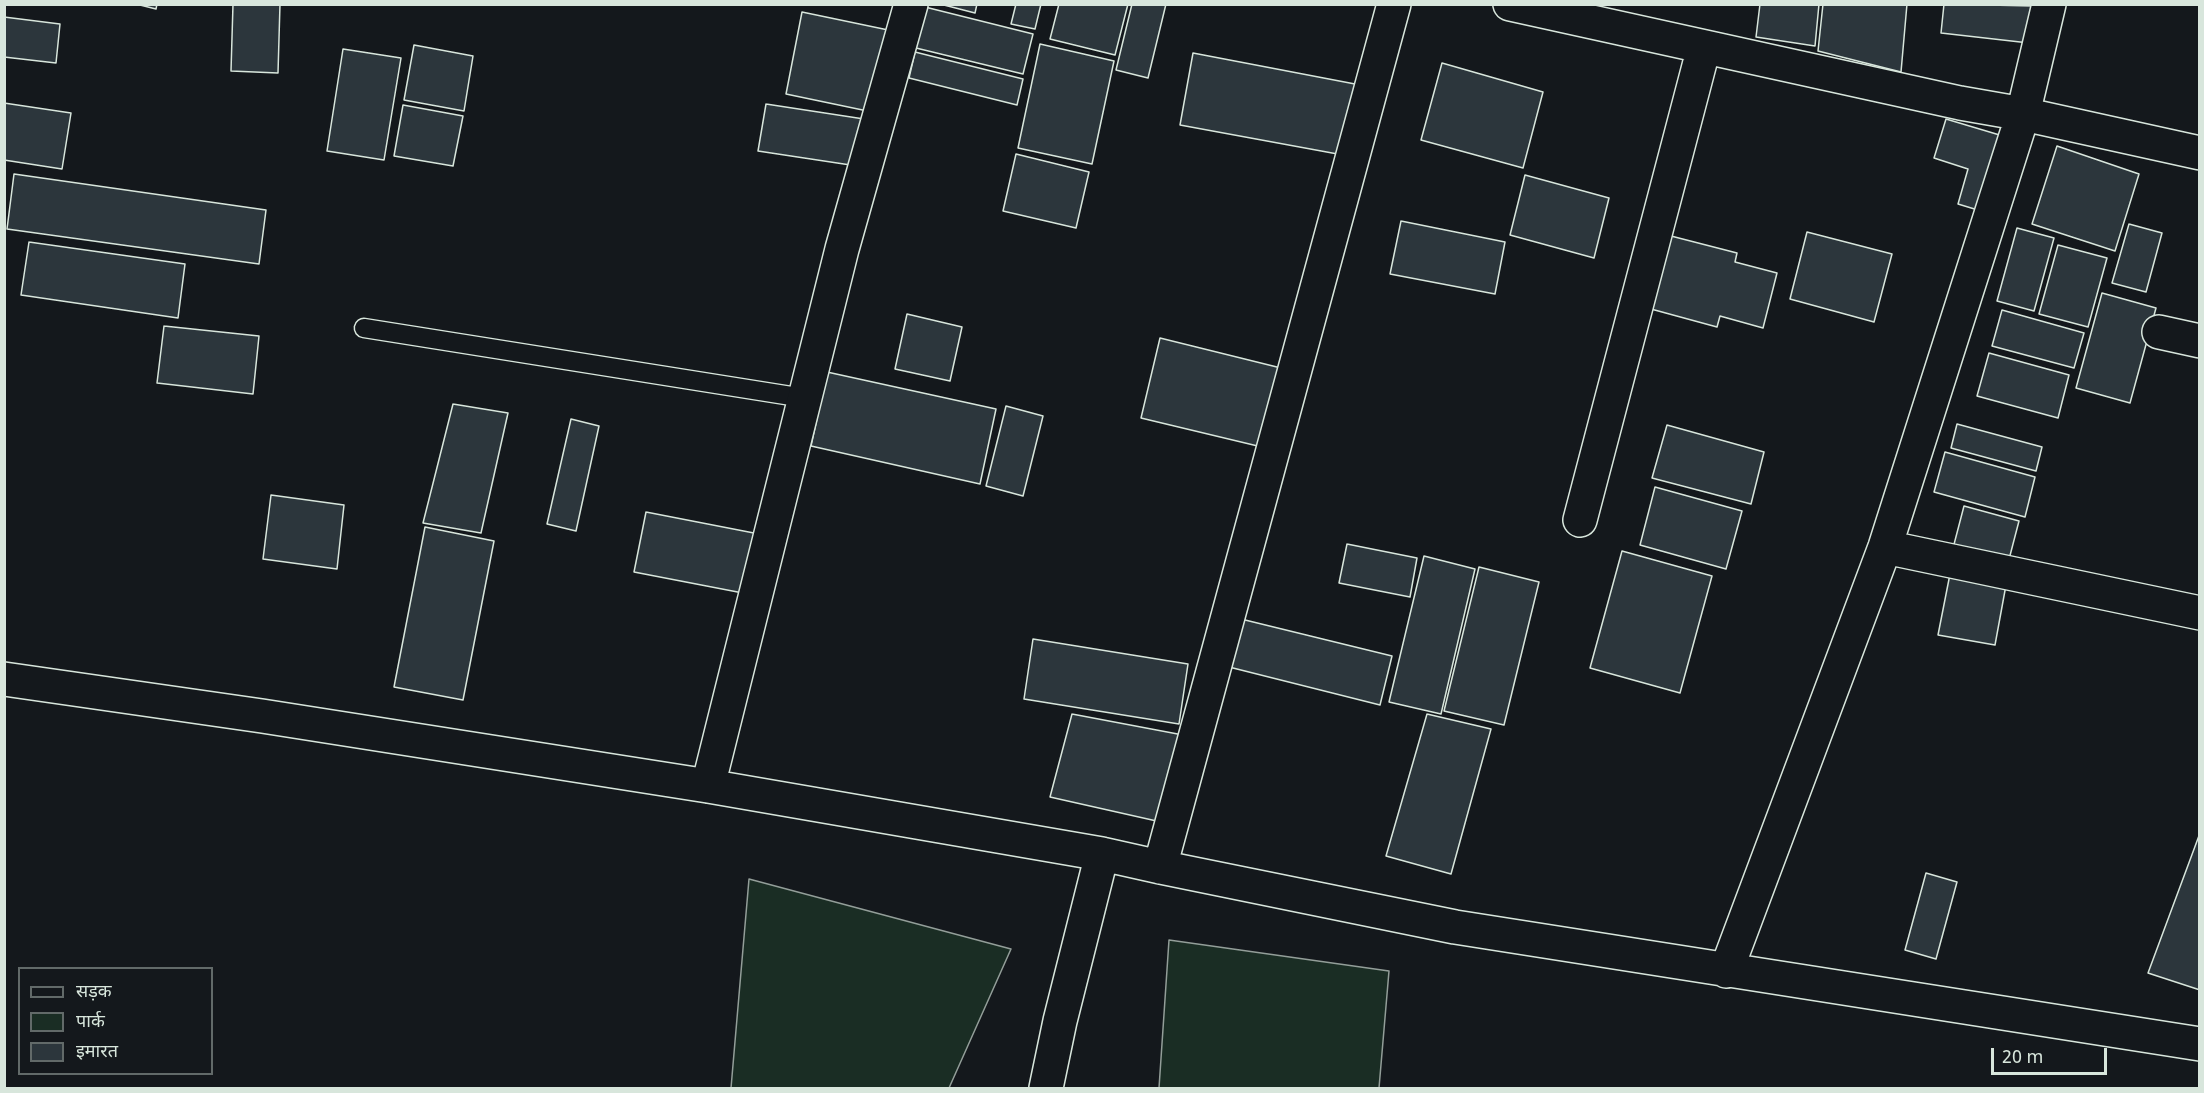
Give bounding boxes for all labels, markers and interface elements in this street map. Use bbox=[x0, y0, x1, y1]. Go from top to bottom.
legend bbox=[18, 967, 213, 1075]
text: सड़क bbox=[76, 981, 112, 1004]
text: पार्क bbox=[76, 1011, 105, 1034]
scale bar bbox=[1994, 1036, 2110, 1074]
text: इमारत bbox=[76, 1041, 118, 1064]
text: 20 m bbox=[2002, 1047, 2043, 1070]

